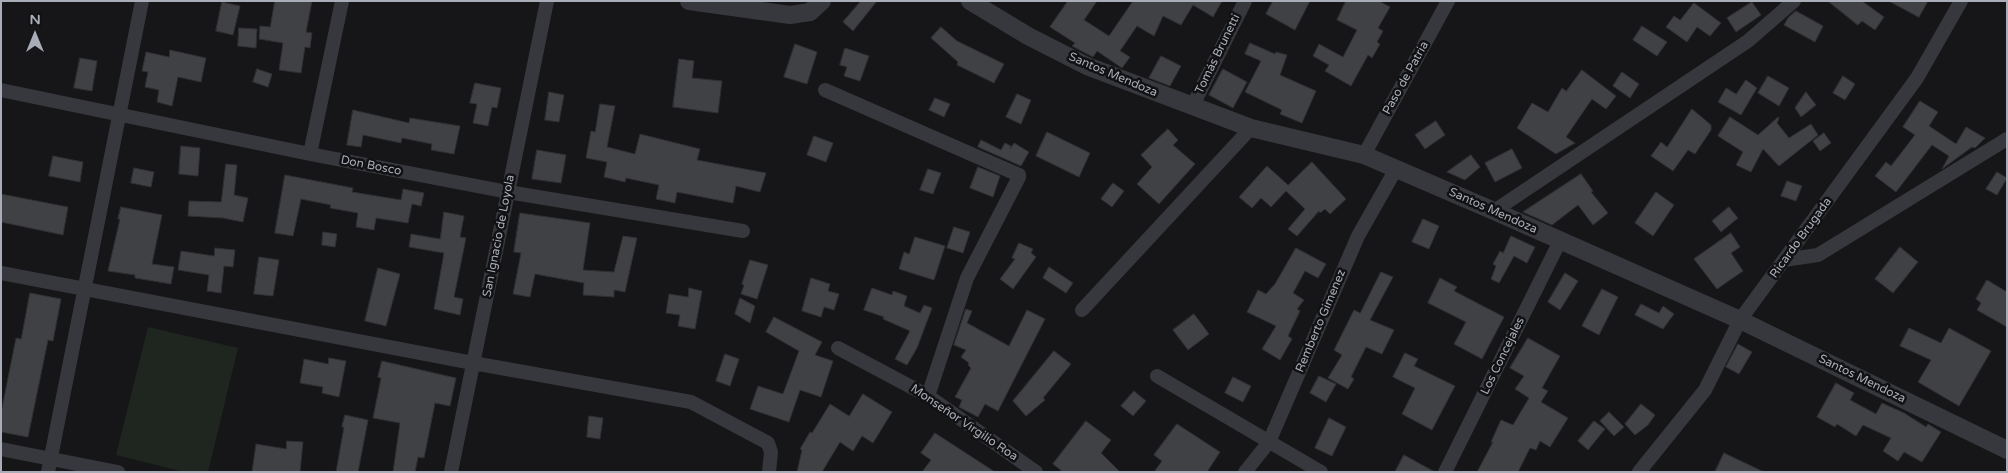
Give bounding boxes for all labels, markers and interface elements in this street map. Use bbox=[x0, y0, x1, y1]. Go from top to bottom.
north arrow bbox=[10, 10, 60, 60]
text: N bbox=[29, 11, 41, 28]
street label: Tomás Brunetti bbox=[1192, 12, 1244, 96]
street label: Paso de Patria bbox=[1380, 39, 1432, 117]
street label: Santos Mendoza bbox=[1066, 50, 1160, 100]
street label: Don Bosco bbox=[339, 153, 403, 179]
street label: San Ignacio de Loyola bbox=[480, 174, 518, 298]
street label: Santos Mendoza bbox=[1447, 185, 1539, 237]
street label: Ricardo Brugada bbox=[1767, 195, 1835, 281]
street label: Remberto Gimenez bbox=[1293, 267, 1349, 375]
street label: Los Concejales bbox=[1478, 315, 1528, 397]
street label: Santos Mendoza bbox=[1816, 352, 1908, 406]
street label: Monseñor Virgilio Roa bbox=[908, 382, 1020, 464]

